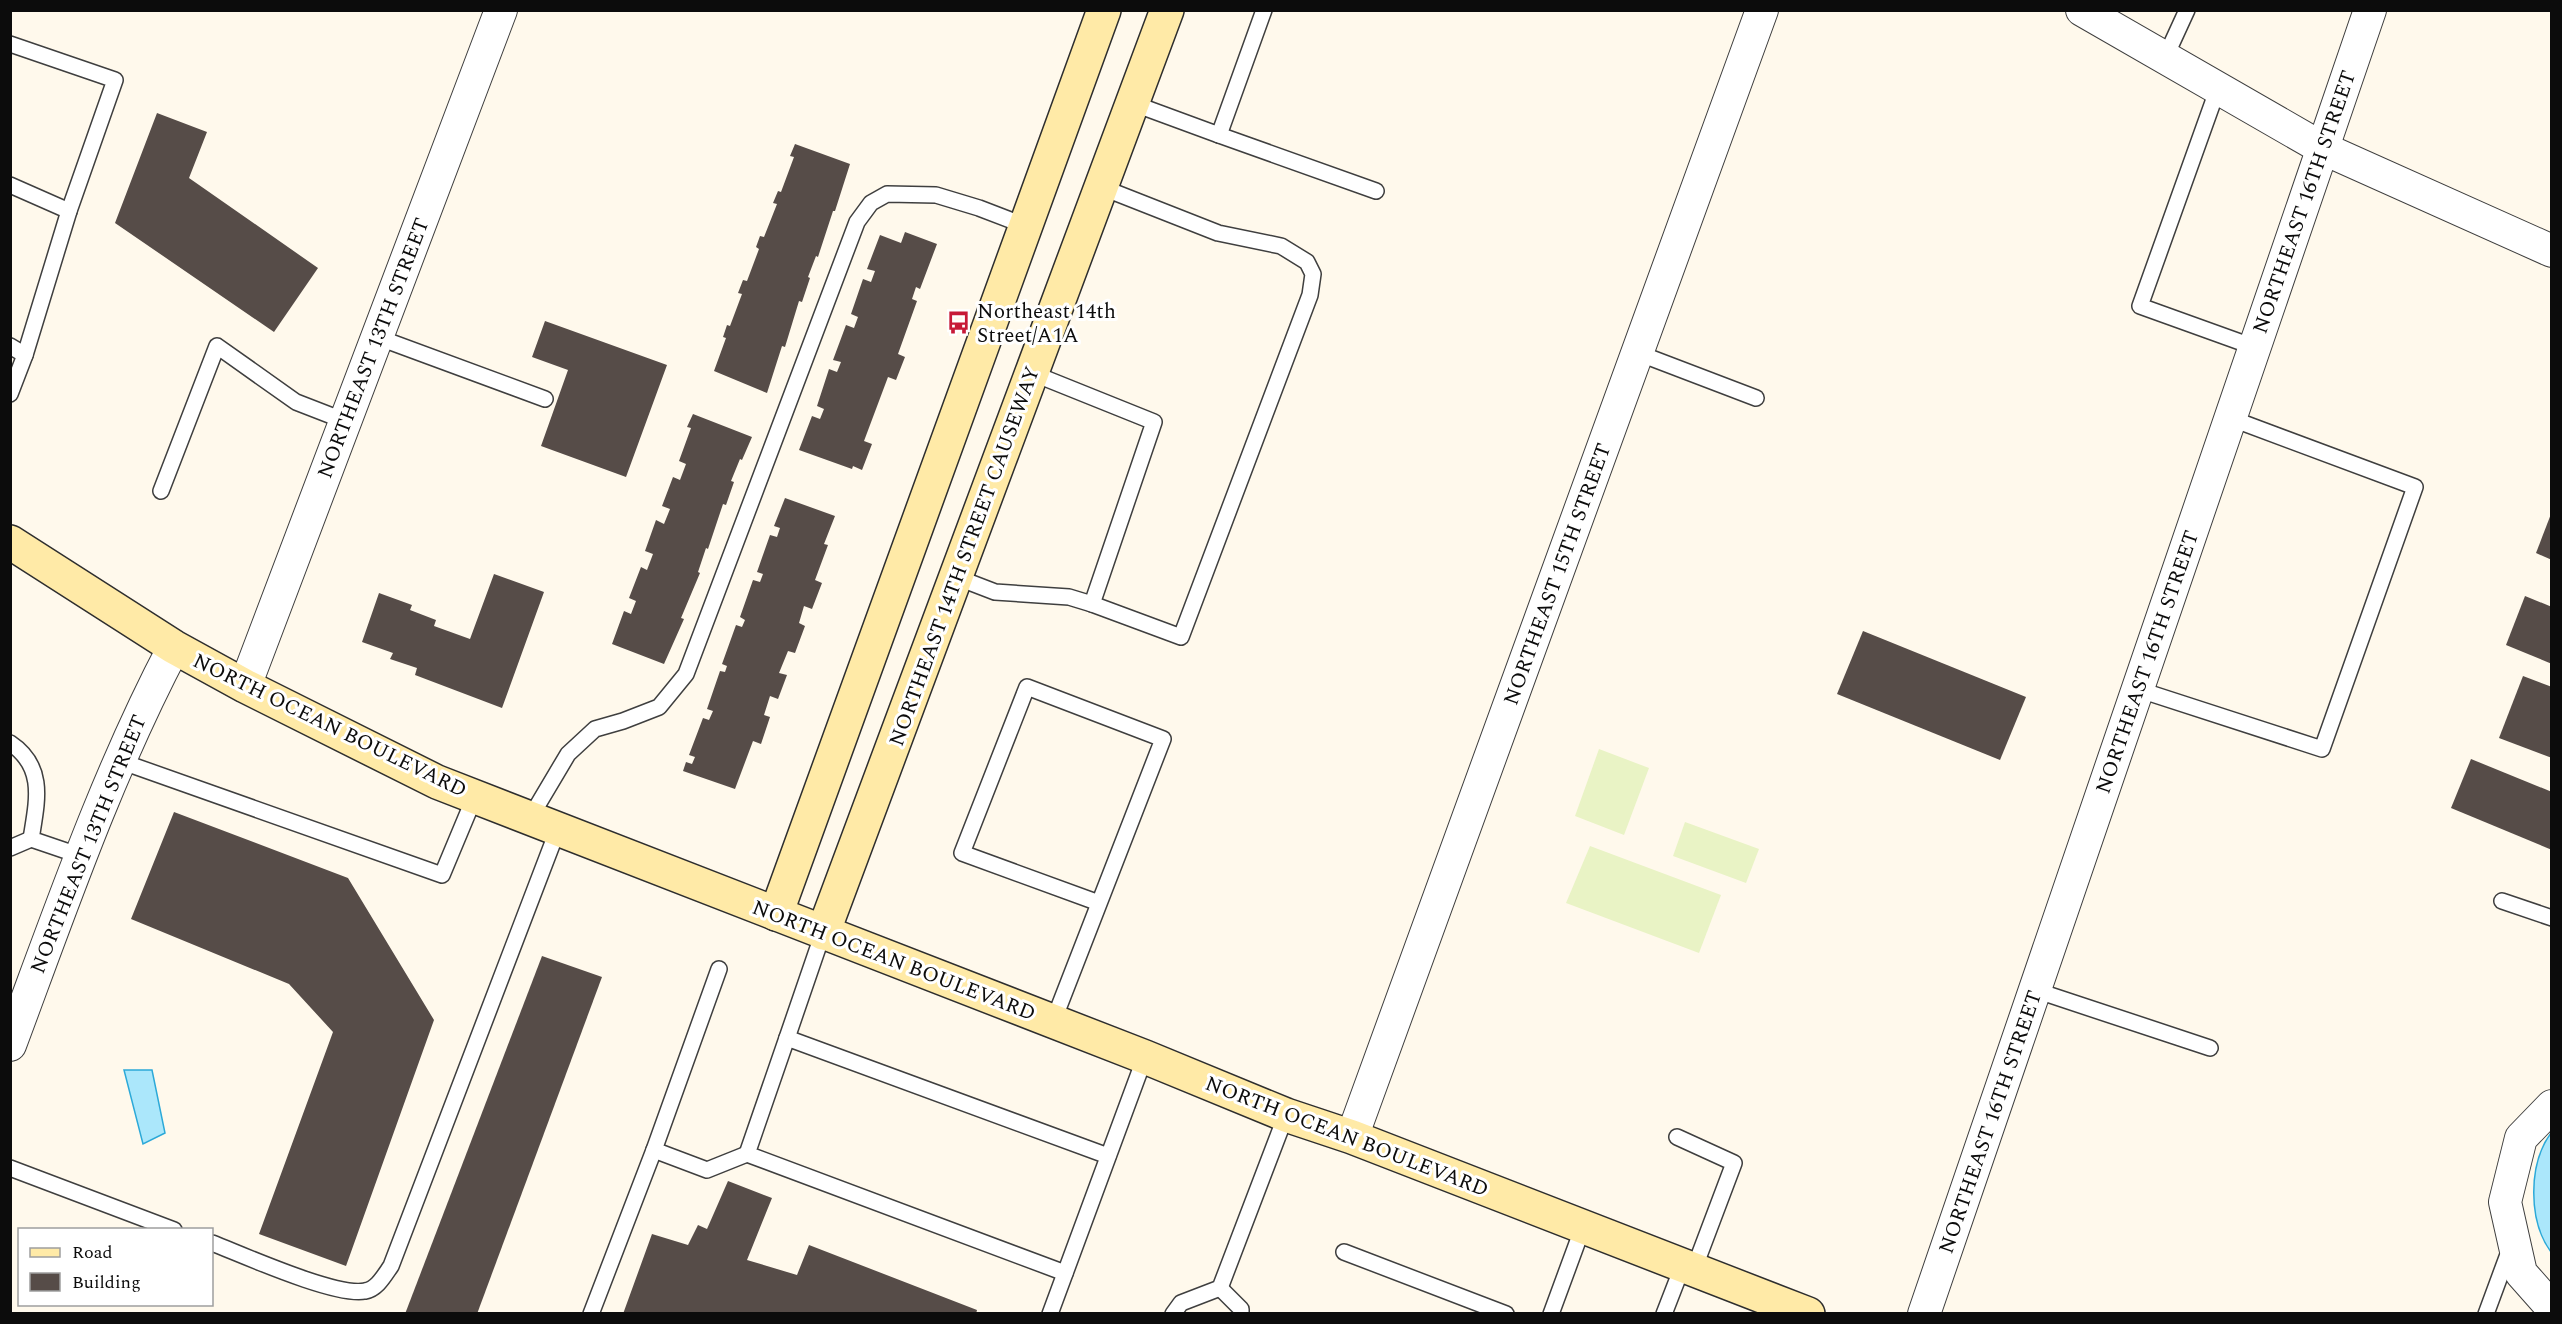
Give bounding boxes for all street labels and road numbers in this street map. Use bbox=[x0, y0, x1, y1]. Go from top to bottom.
street label: NORTHEAST 16TH STREET bbox=[2245, 66, 2365, 338]
street label: NORTHEAST 13TH STREET bbox=[309, 213, 438, 483]
street label: NORTHEAST 14TH STREET CAUSEWAY bbox=[881, 362, 1049, 751]
street label: NORTHEAST 15TH STREET bbox=[1496, 439, 1620, 710]
street label: NORTHEAST 16TH STREET bbox=[2088, 526, 2208, 798]
street label: NORTH OCEAN BOULEVARD bbox=[187, 645, 472, 806]
street label: NORTHEAST 13TH STREET bbox=[22, 710, 156, 979]
street label: NORTH OCEAN BOULEVARD bbox=[747, 892, 1040, 1030]
street label: NORTHEAST 16TH STREET bbox=[1931, 986, 2051, 1258]
street label: NORTH OCEAN BOULEVARD bbox=[1200, 1068, 1493, 1206]

